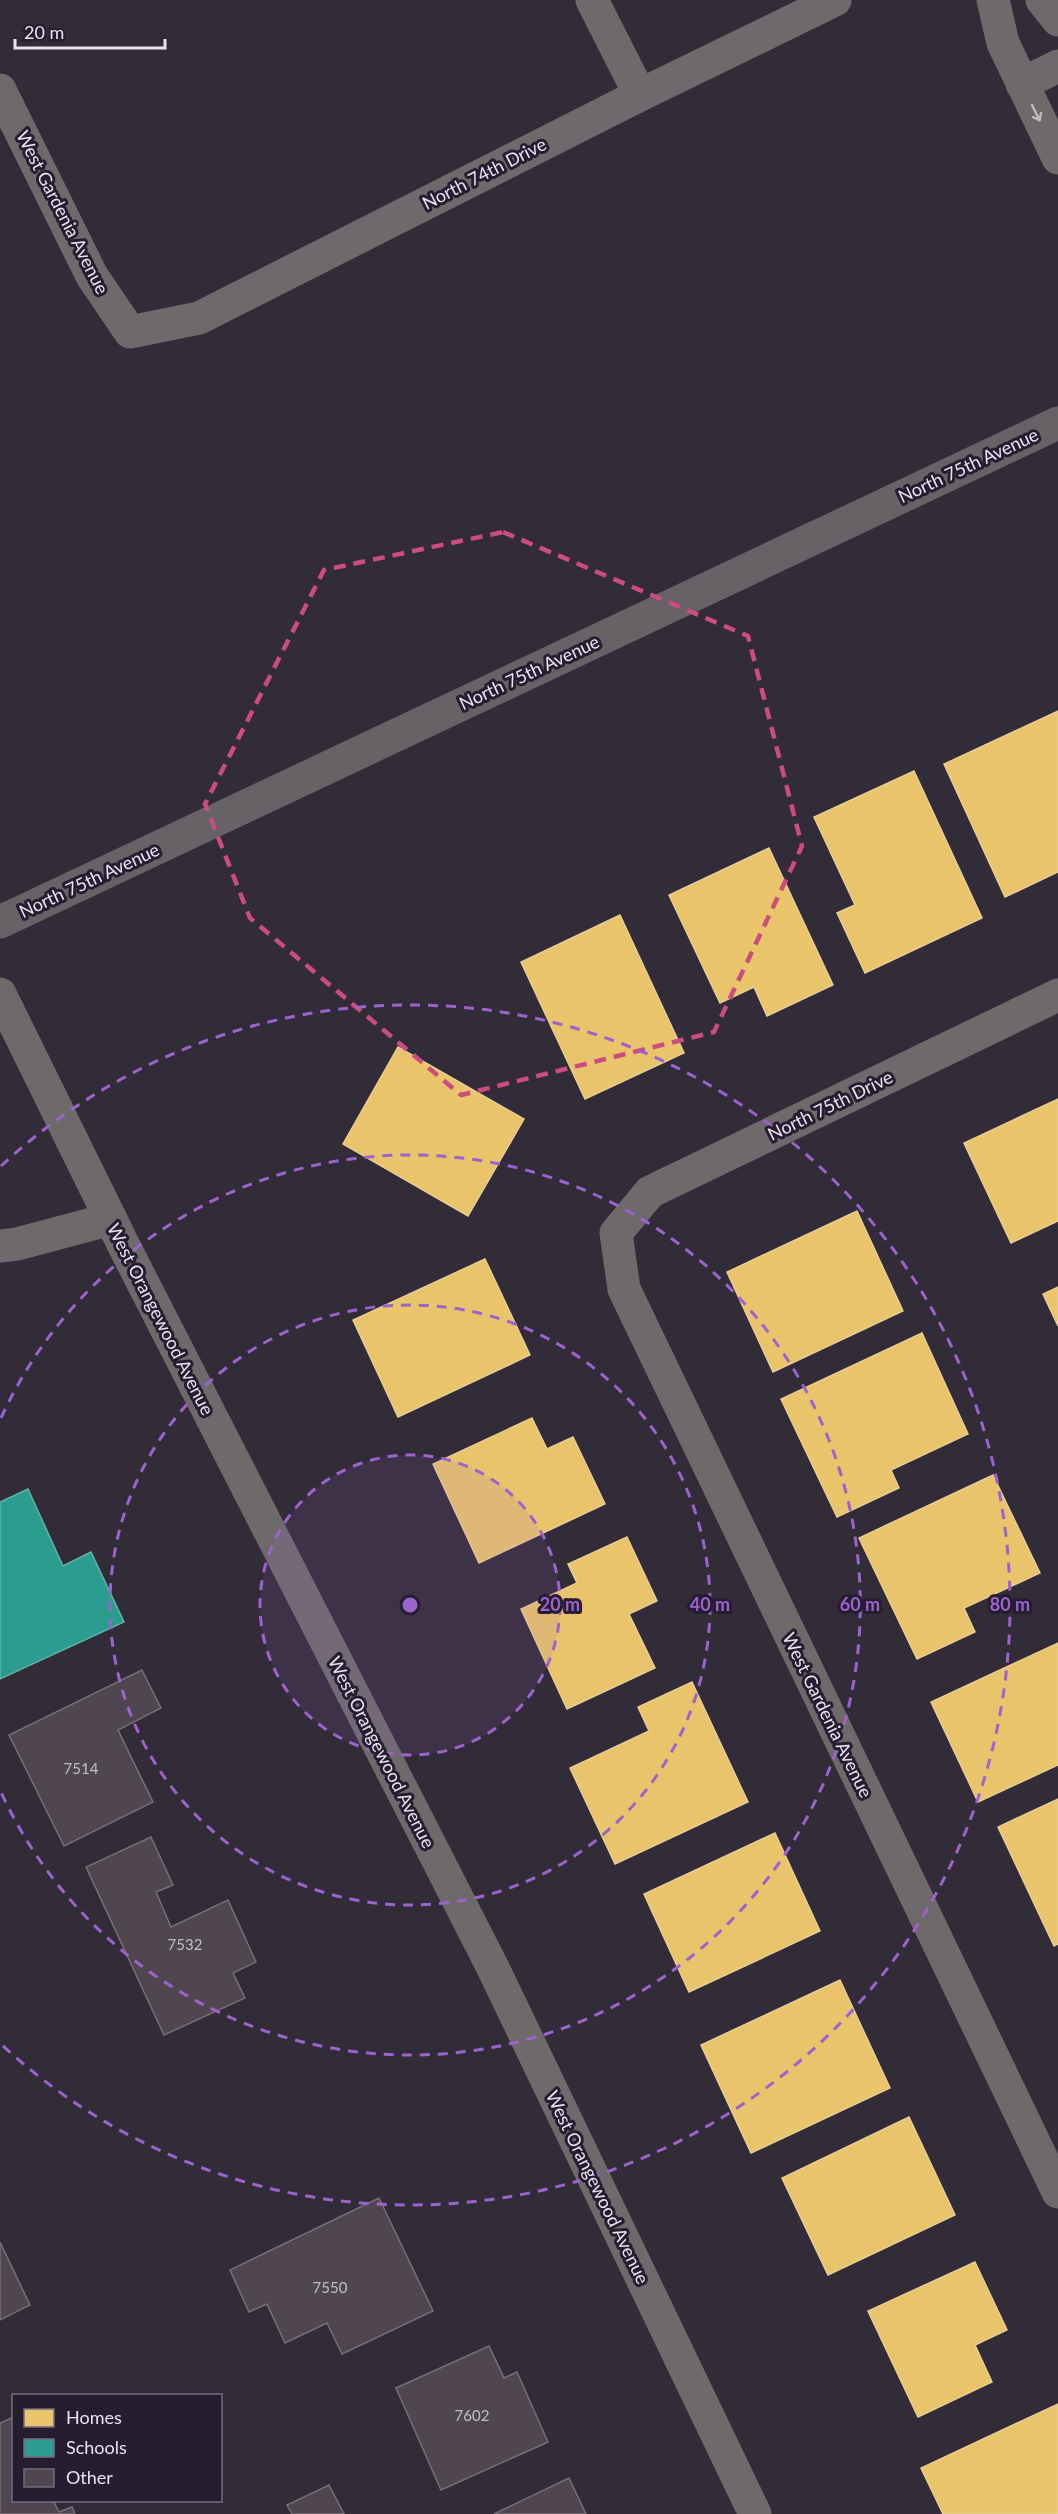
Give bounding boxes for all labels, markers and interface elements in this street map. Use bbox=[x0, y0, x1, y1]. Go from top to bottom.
scale bar bbox=[15, 12, 165, 50]
text: 20 m bbox=[24, 21, 64, 43]
one-way arrow bbox=[1031, 103, 1042, 121]
street label: West Gardenia Avenue bbox=[12, 126, 114, 298]
street label: North 74th Drive bbox=[418, 132, 550, 214]
street label: North 75th Avenue bbox=[894, 423, 1042, 507]
street label: North 75th Avenue bbox=[455, 630, 603, 714]
street label: North 75th Avenue bbox=[15, 838, 163, 922]
street label: North 75th Drive bbox=[764, 1065, 896, 1145]
street label: West Orangewood Avenue bbox=[103, 1219, 219, 1419]
text: 20 m bbox=[540, 1593, 580, 1615]
text: 40 m bbox=[690, 1593, 730, 1615]
text: 60 m bbox=[840, 1593, 880, 1615]
text: 80 m bbox=[990, 1593, 1030, 1615]
centre of rings bbox=[400, 1595, 420, 1615]
street label: West Gardenia Avenue bbox=[779, 1629, 877, 1801]
street label: West Orangewood Avenue bbox=[324, 1652, 440, 1852]
house number: 7514 bbox=[64, 1759, 99, 1777]
house number: 7532 bbox=[168, 1935, 202, 1953]
street label: West Orangewood Avenue bbox=[542, 2087, 654, 2287]
house number: 7550 bbox=[313, 2278, 348, 2296]
legend bbox=[12, 2394, 222, 2502]
text: Homes bbox=[66, 2406, 122, 2428]
house number: 7602 bbox=[455, 2406, 489, 2424]
text: Schools bbox=[66, 2436, 127, 2458]
text: Other bbox=[66, 2466, 113, 2488]

